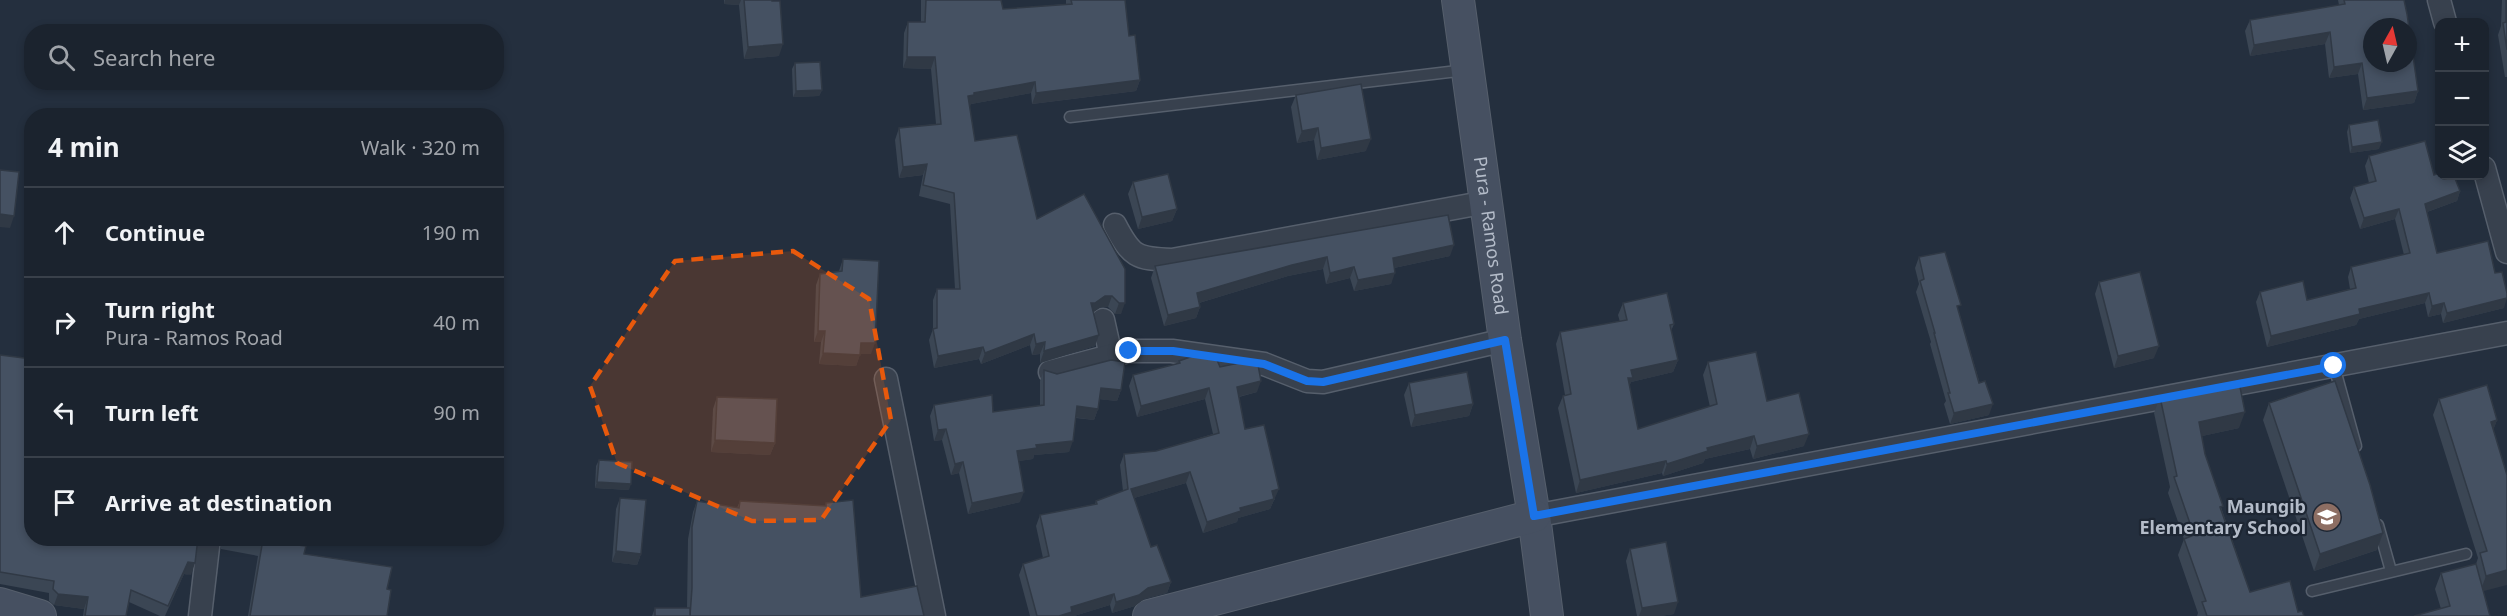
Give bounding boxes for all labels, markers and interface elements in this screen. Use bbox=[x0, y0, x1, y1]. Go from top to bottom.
north arrow bbox=[2363, 18, 2417, 72]
map controls bbox=[2435, 18, 2489, 180]
button: + bbox=[2435, 18, 2489, 72]
search box bbox=[24, 24, 504, 90]
icon: search bbox=[45, 41, 78, 74]
text: Search here bbox=[93, 42, 215, 72]
button: − bbox=[2435, 72, 2489, 126]
button: layers bbox=[2435, 126, 2489, 180]
text: 4 min bbox=[48, 129, 120, 165]
text: Walk · 320 m bbox=[361, 134, 480, 161]
street label: Pura - Ramos Road bbox=[1469, 155, 1514, 317]
icon: ahead bbox=[48, 216, 81, 249]
text: Continue bbox=[105, 217, 205, 247]
text: 190 m bbox=[422, 219, 480, 246]
text: Turn right bbox=[105, 294, 215, 324]
icon: right bbox=[48, 306, 81, 339]
text: 40 m bbox=[433, 309, 480, 336]
text: Pura - Ramos Road bbox=[105, 324, 283, 351]
route end bbox=[1115, 337, 1141, 363]
route start bbox=[2320, 352, 2346, 378]
icon: left bbox=[48, 396, 81, 429]
text: Turn left bbox=[105, 397, 199, 427]
text: 90 m bbox=[433, 399, 480, 426]
icon: arrive bbox=[48, 486, 81, 519]
text: Arrive at destination bbox=[105, 487, 332, 517]
place label: Maungib Elementary School bbox=[2139, 494, 2306, 539]
school or university icon: Maungib Elementary School bbox=[2311, 501, 2343, 533]

